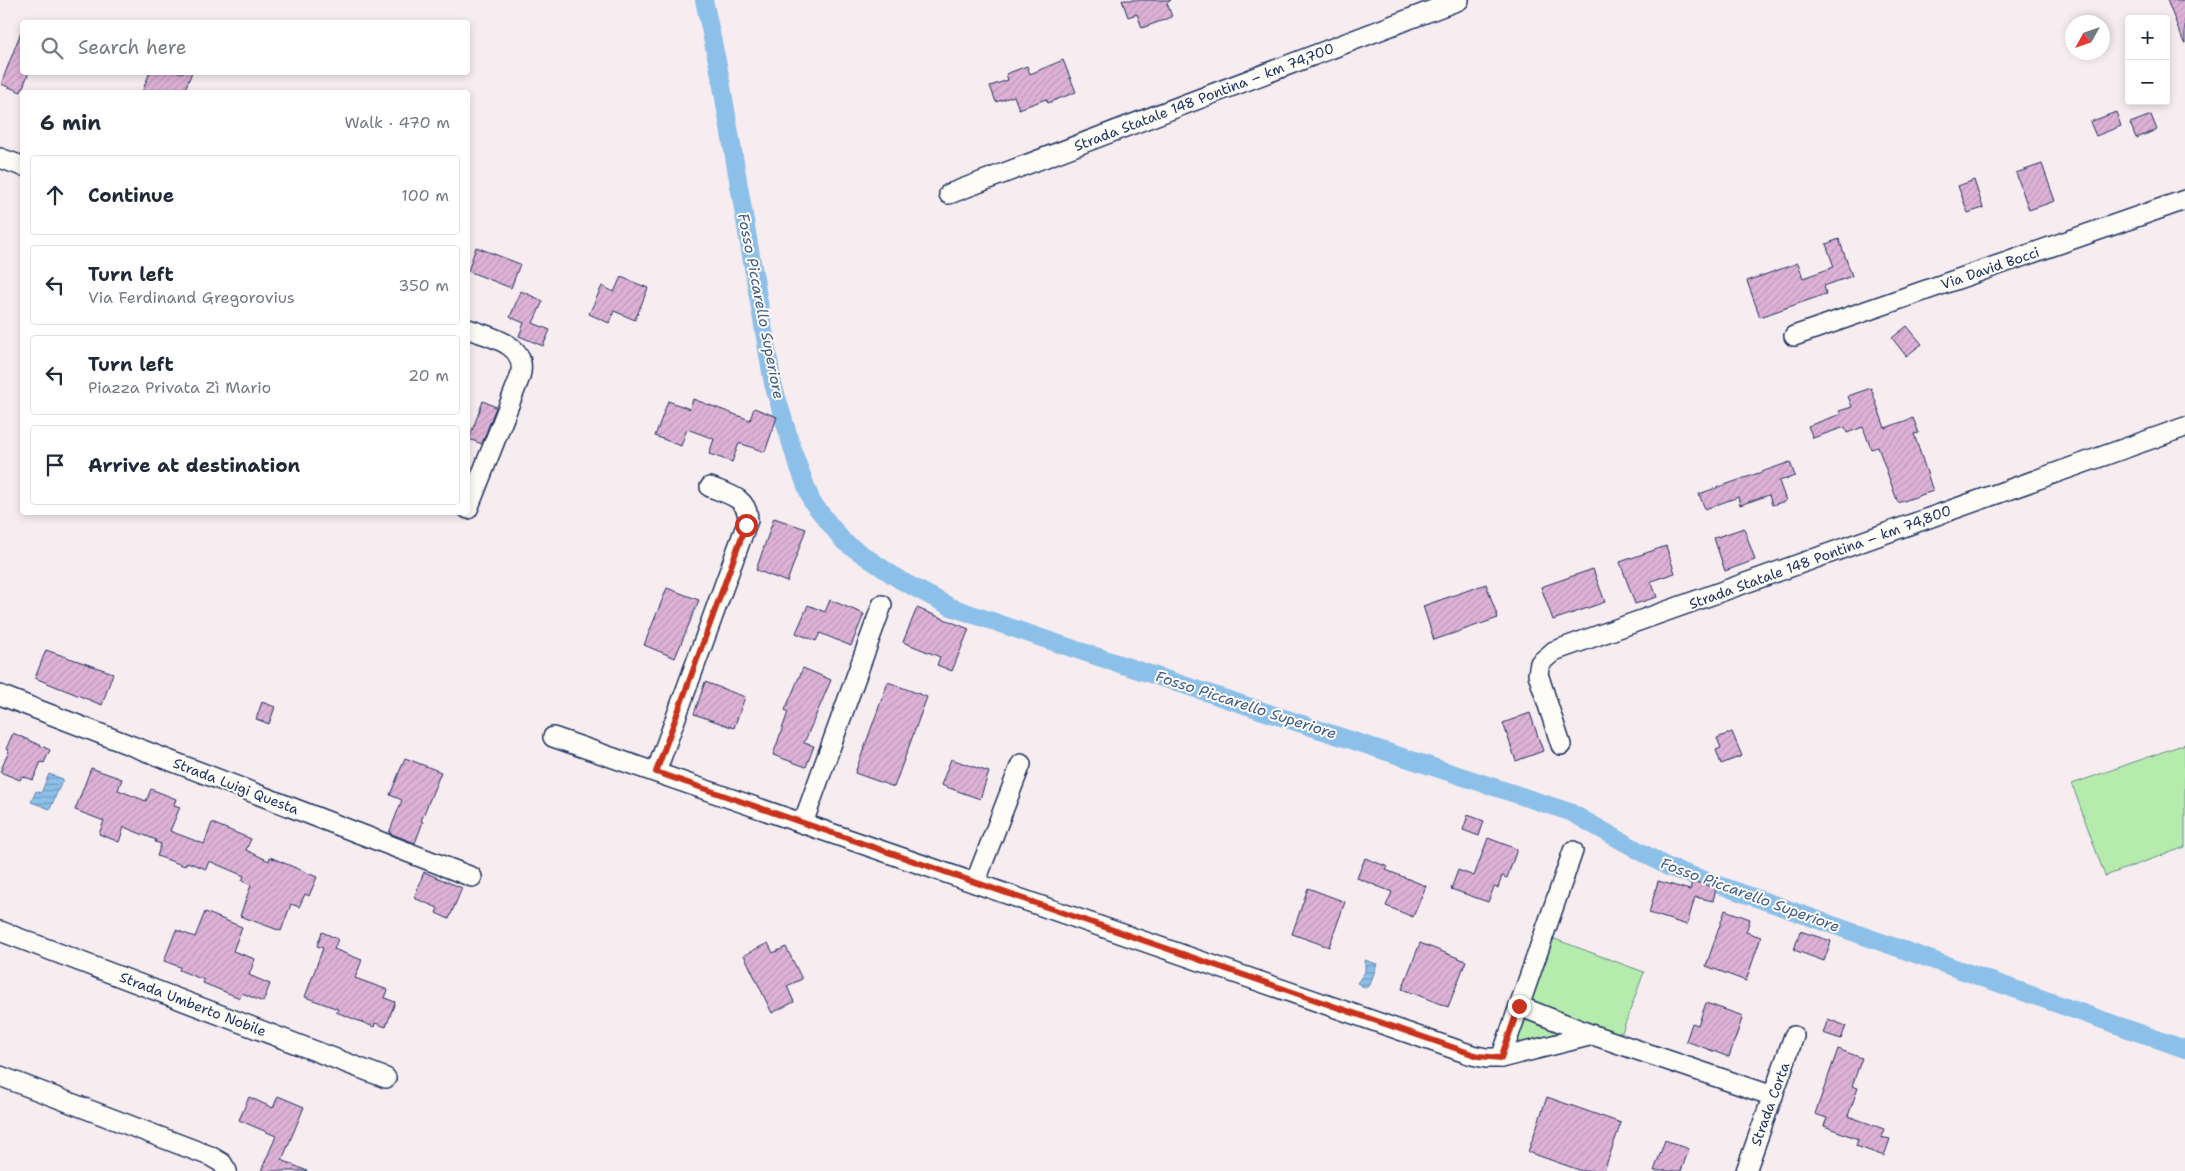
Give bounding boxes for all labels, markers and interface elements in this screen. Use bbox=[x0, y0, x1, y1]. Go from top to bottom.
north arrow bbox=[2065, 15, 2110, 60]
map controls bbox=[2125, 15, 2170, 105]
button: + bbox=[2125, 15, 2170, 60]
search box bbox=[20, 20, 470, 75]
icon: search bbox=[38, 34, 66, 62]
text: Search here bbox=[78, 35, 187, 60]
street label: Strada Statale 148 Pontina – km 74,700 bbox=[1072, 39, 1336, 155]
button: − bbox=[2125, 60, 2170, 105]
text: 6 min bbox=[40, 109, 101, 137]
text: Walk · 470 m bbox=[345, 112, 450, 133]
icon: ahead bbox=[41, 181, 69, 209]
text: Continue bbox=[88, 183, 174, 208]
text: 100 m bbox=[401, 185, 449, 206]
water label: Fosso Piccarello Superiore bbox=[733, 211, 789, 401]
street label: Via David Bocci bbox=[1938, 243, 2042, 293]
text: Turn left bbox=[88, 262, 174, 287]
icon: left bbox=[41, 271, 69, 299]
text: 350 m bbox=[398, 275, 449, 296]
text: Via Ferdinand Gregorovius bbox=[88, 287, 295, 308]
text: Turn left bbox=[88, 352, 174, 377]
icon: left bbox=[41, 361, 69, 389]
text: 20 m bbox=[408, 365, 449, 386]
text: Piazza Privata Zì Mario bbox=[88, 377, 271, 398]
icon: arrive bbox=[41, 451, 69, 479]
text: Arrive at destination bbox=[88, 453, 300, 478]
street label: Strada Statale 148 Pontina – km 74,800 bbox=[1686, 501, 1954, 613]
route start bbox=[735, 514, 758, 537]
water label: Fosso Piccarello Superiore bbox=[1153, 666, 1339, 744]
street label: Strada Luigi Questa bbox=[171, 754, 302, 818]
water label: Fosso Piccarello Superiore bbox=[1658, 853, 1842, 937]
street label: Strada Umberto Nobile bbox=[117, 968, 269, 1040]
route end bbox=[1508, 995, 1531, 1018]
street label: Strada Corta bbox=[1747, 1060, 1794, 1148]

